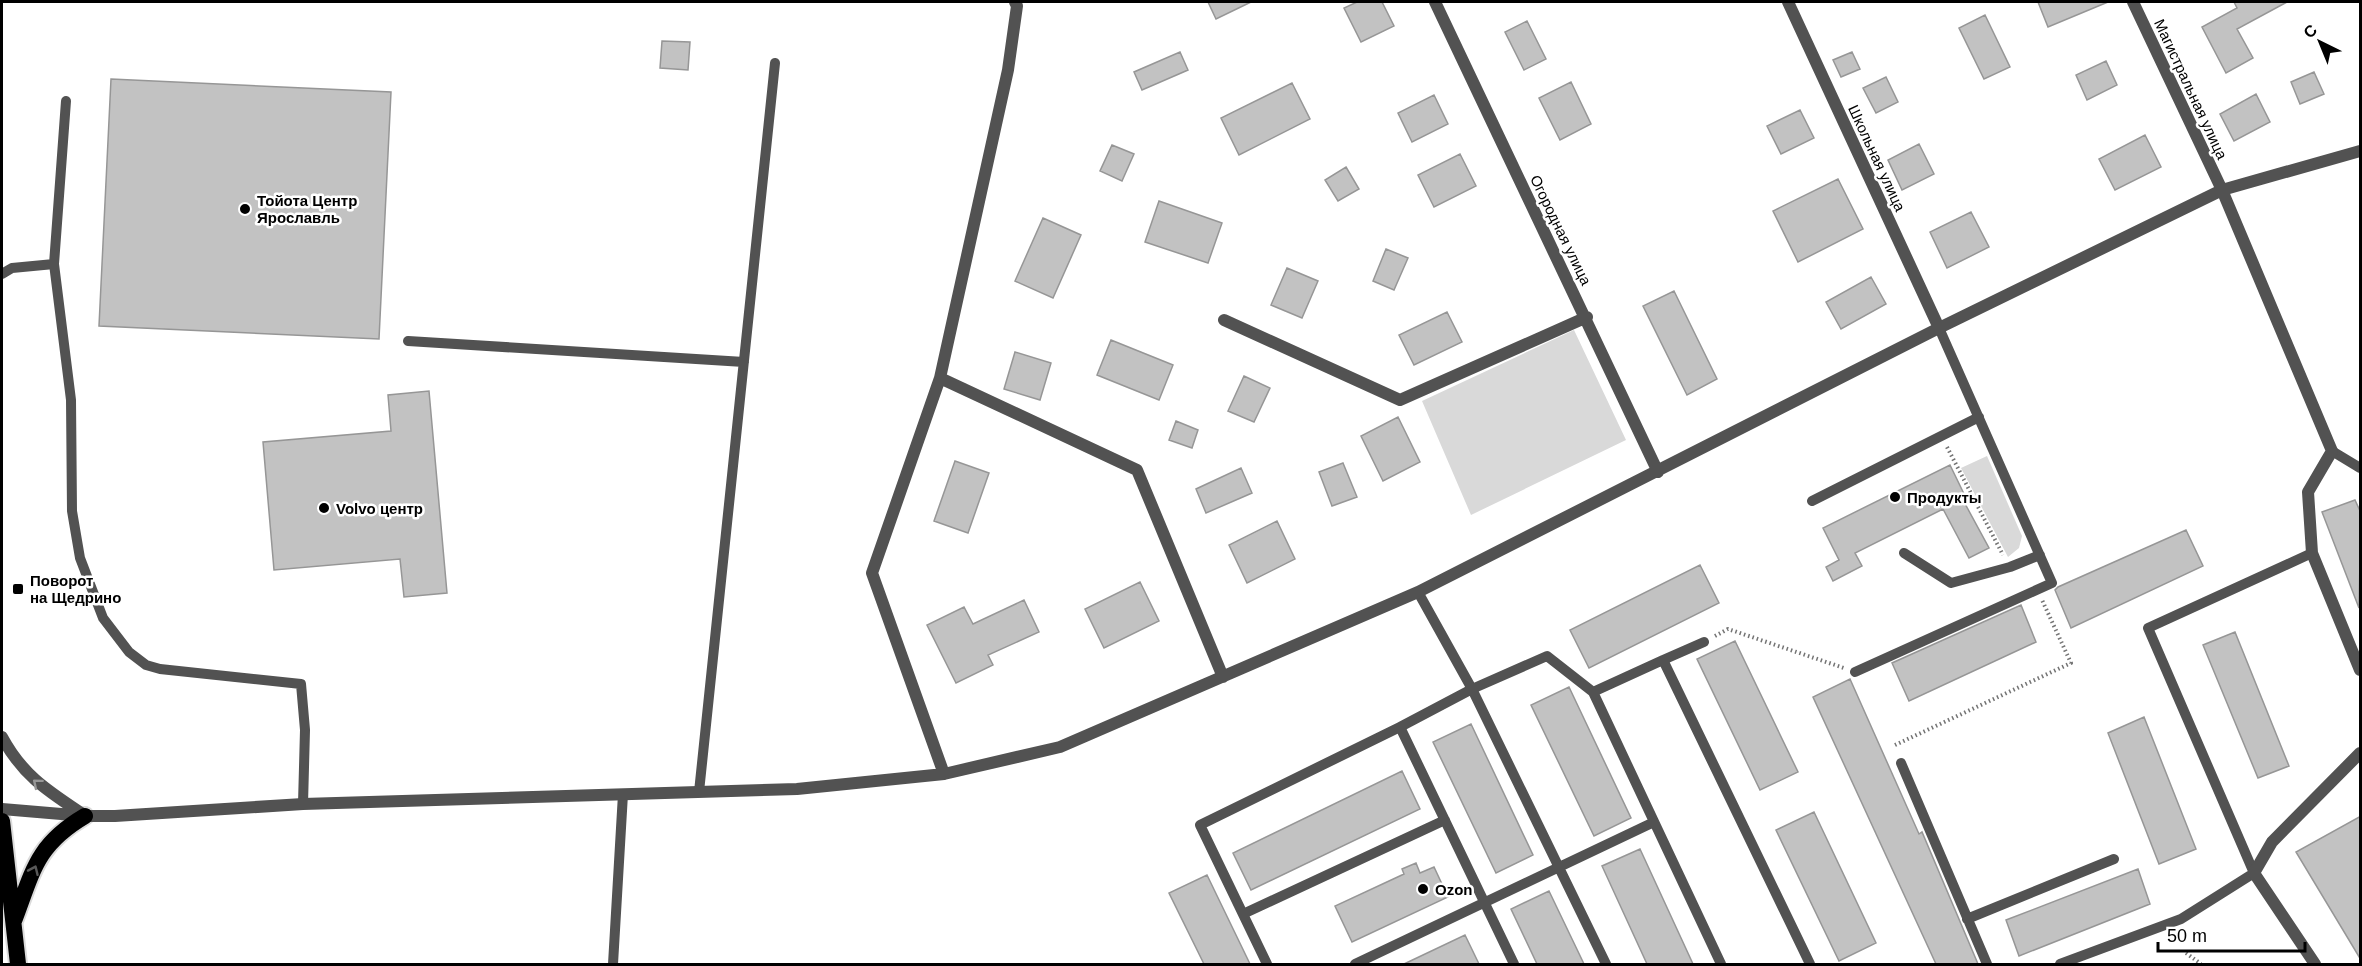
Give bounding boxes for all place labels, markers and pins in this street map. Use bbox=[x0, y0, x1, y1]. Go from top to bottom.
place label: Тойота Центр Ярославль bbox=[257, 192, 357, 226]
marker: Тойота Центр Ярославль bbox=[238, 202, 252, 216]
place label: Продукты bbox=[1907, 489, 1982, 506]
marker: Продукты bbox=[1888, 490, 1902, 504]
place label: Volvo центр bbox=[336, 500, 423, 517]
marker: Volvo центр bbox=[317, 501, 331, 515]
place label: Поворот на Щедрино bbox=[30, 572, 121, 606]
marker: Поворот на Щедрино bbox=[11, 582, 25, 596]
place label: Ozon bbox=[1435, 881, 1473, 898]
marker: Ozon bbox=[1416, 882, 1430, 896]

